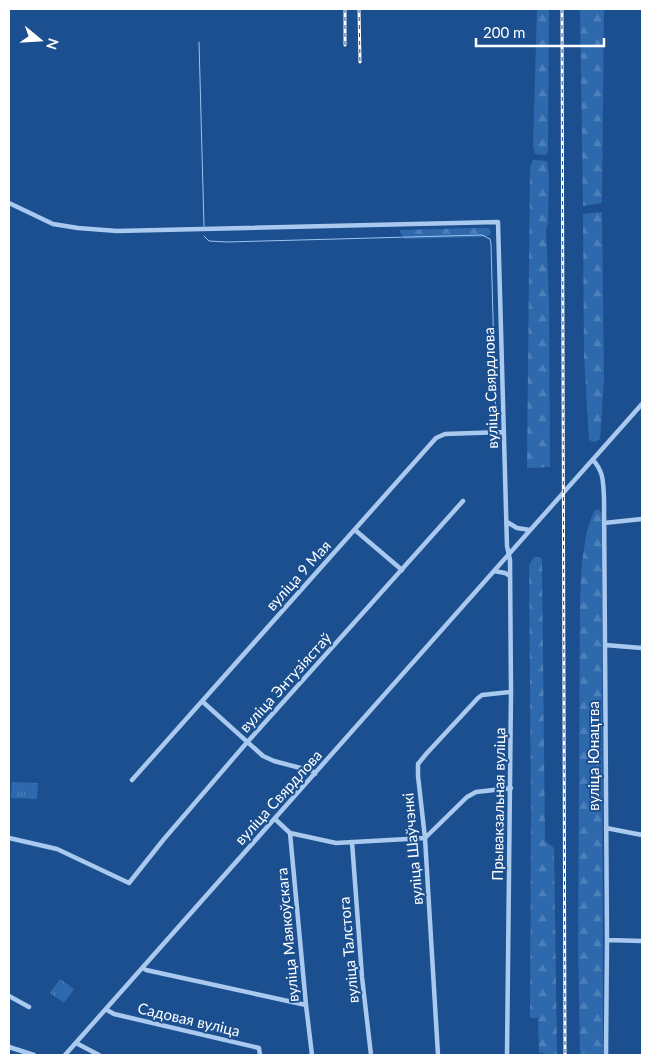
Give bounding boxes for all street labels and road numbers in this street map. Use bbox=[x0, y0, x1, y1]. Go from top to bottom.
street label: вуліца Свярдлова bbox=[479, 327, 501, 449]
street label: вуліца 9 Мая bbox=[262, 536, 334, 614]
street label: вуліца Энтузіястаў bbox=[235, 628, 335, 736]
street label: вуліца Юнацтва bbox=[584, 701, 602, 811]
street label: Прывакзальная вуліца bbox=[488, 727, 508, 881]
street label: вуліца Свярдлова bbox=[231, 746, 325, 848]
street label: вуліца Шаўчэнкі bbox=[398, 792, 426, 906]
street label: вуліца Маякоўскага bbox=[272, 867, 302, 1003]
street label: вуліца Талстога bbox=[334, 896, 362, 1004]
street label: Садовая вуліца bbox=[136, 998, 242, 1040]

